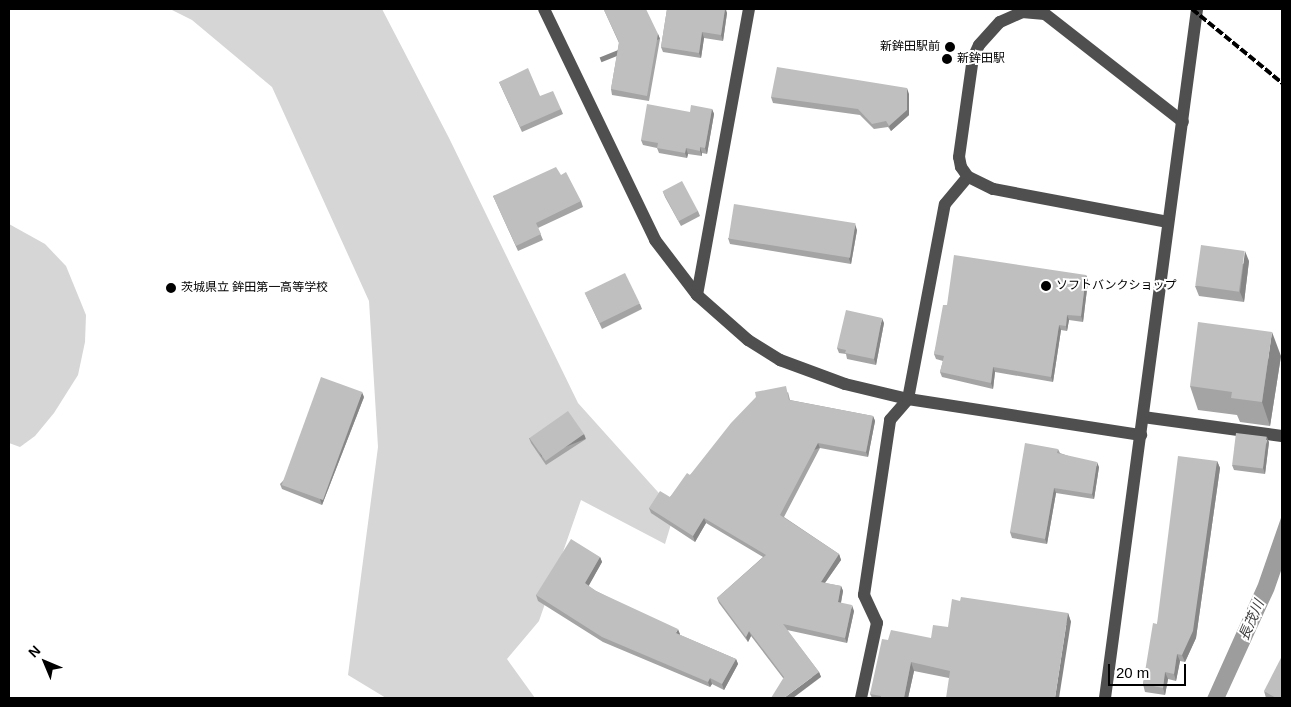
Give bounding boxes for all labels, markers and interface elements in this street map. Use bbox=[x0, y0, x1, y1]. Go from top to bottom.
place label: 新鉾田駅前 bbox=[880, 40, 940, 54]
marker: 新鉾田駅前 bbox=[944, 41, 956, 53]
place label: 新鉾田駅 bbox=[957, 52, 1005, 66]
marker: 新鉾田駅 bbox=[941, 53, 953, 65]
place label: ソフトバンクショップ bbox=[1056, 279, 1176, 293]
marker: ソフトバンクショップ bbox=[1040, 280, 1052, 292]
place label: 茨城県立 鉾田第一高等学校 bbox=[181, 281, 328, 295]
marker: 茨城県立 鉾田第一高等学校 bbox=[165, 282, 177, 294]
water label: 長茂川 bbox=[1235, 597, 1267, 643]
north arrow bbox=[20, 637, 70, 687]
text: N bbox=[25, 642, 44, 661]
scale bar bbox=[1111, 654, 1188, 686]
text: 20 m bbox=[1116, 664, 1149, 681]

